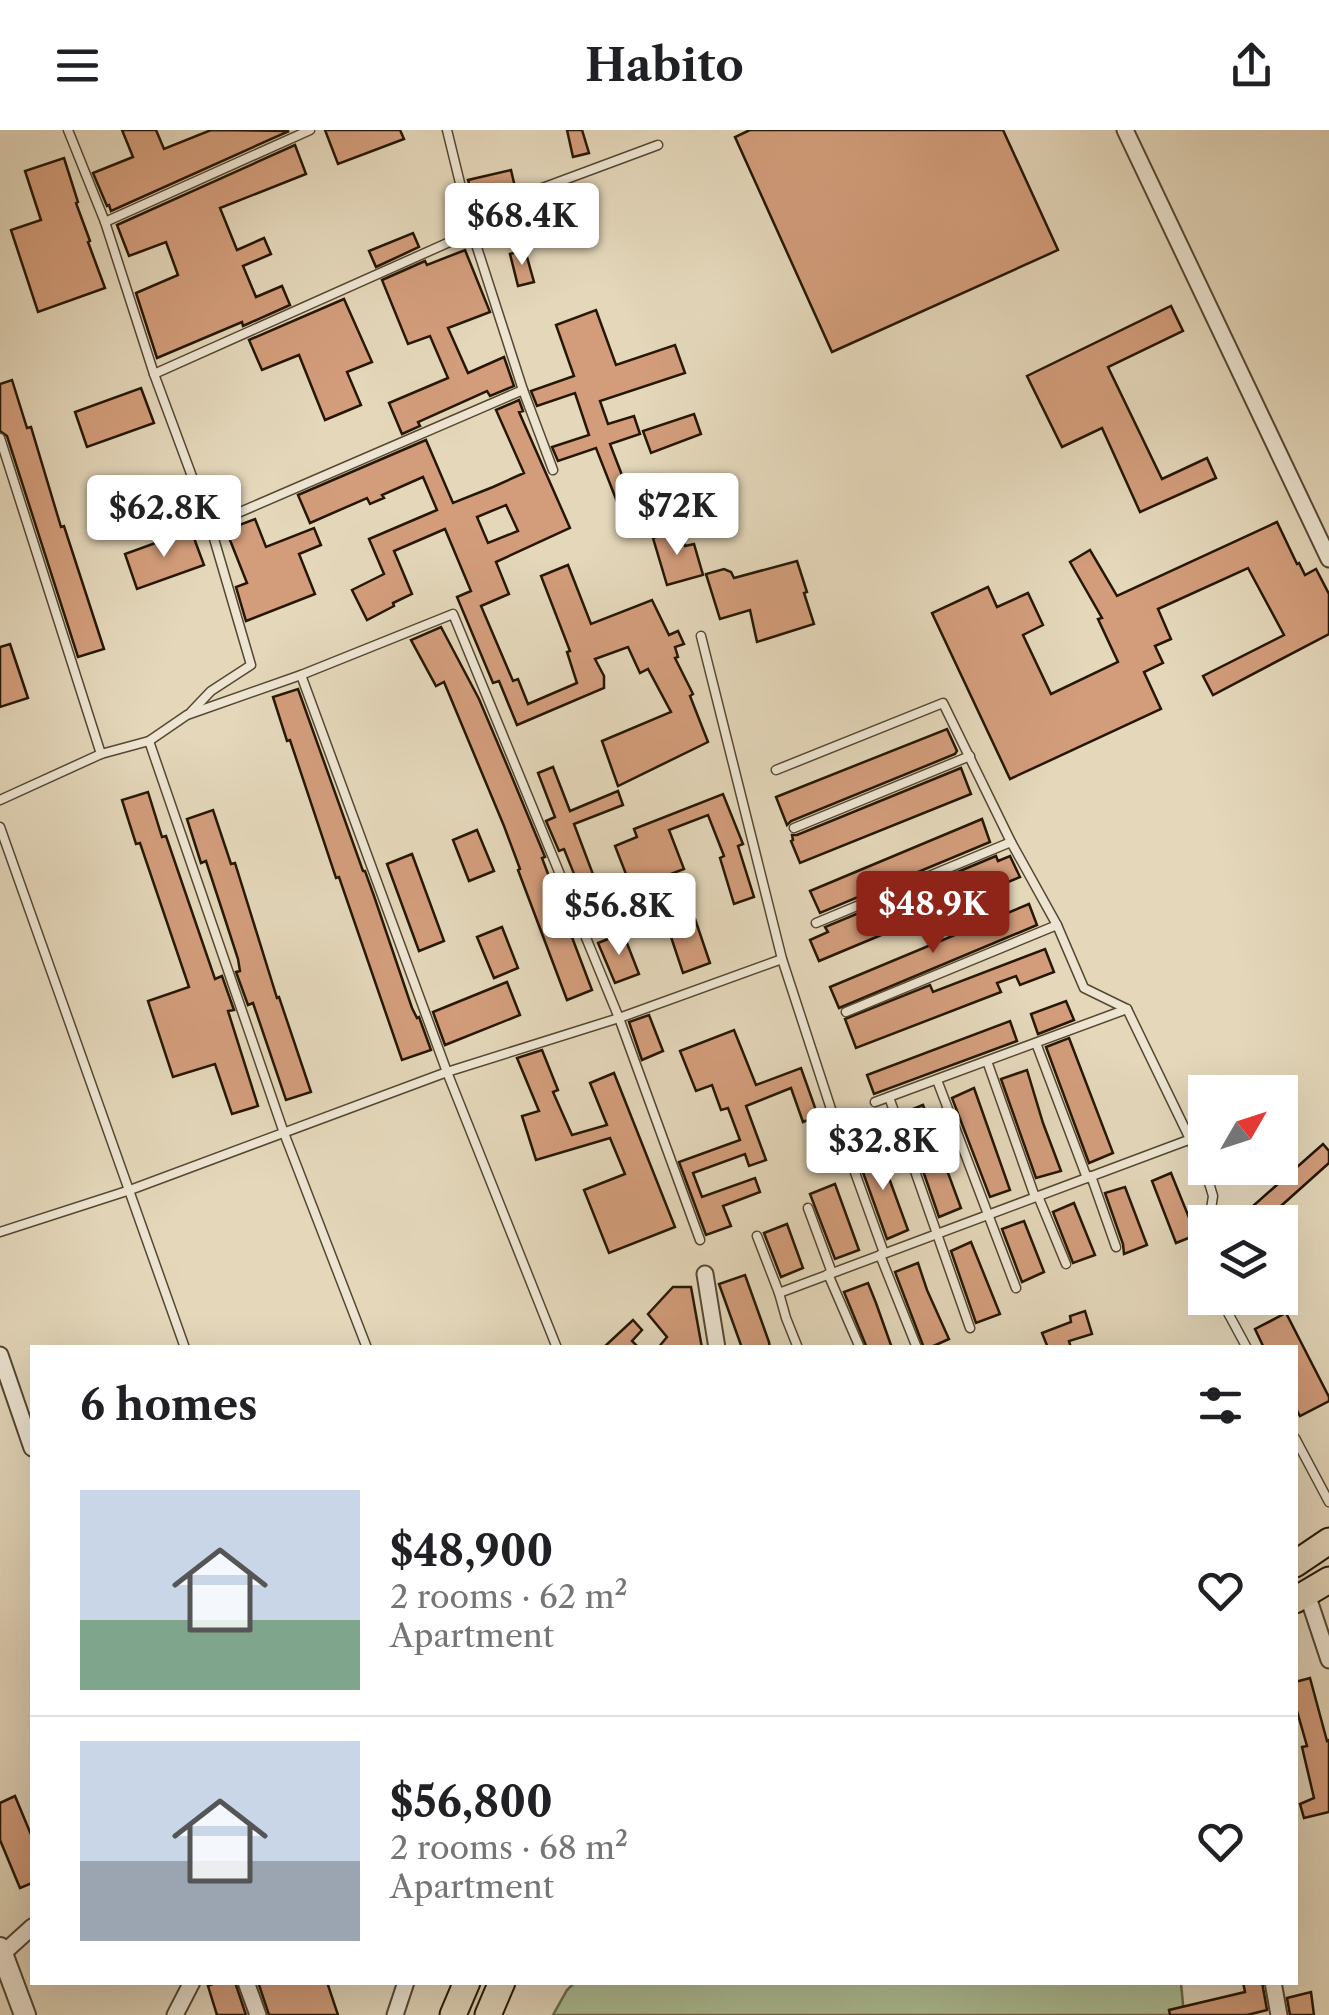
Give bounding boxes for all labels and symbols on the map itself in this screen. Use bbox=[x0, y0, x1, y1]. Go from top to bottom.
pin: $68.4K bbox=[441, 183, 603, 268]
pin: $72K bbox=[618, 473, 736, 558]
pin: $62.8K bbox=[83, 475, 245, 560]
pin: $48.9K bbox=[852, 871, 1014, 956]
pin: $56.8K bbox=[538, 873, 700, 958]
north arrow bbox=[1188, 1075, 1298, 1185]
pin: $32.8K bbox=[802, 1108, 964, 1193]

